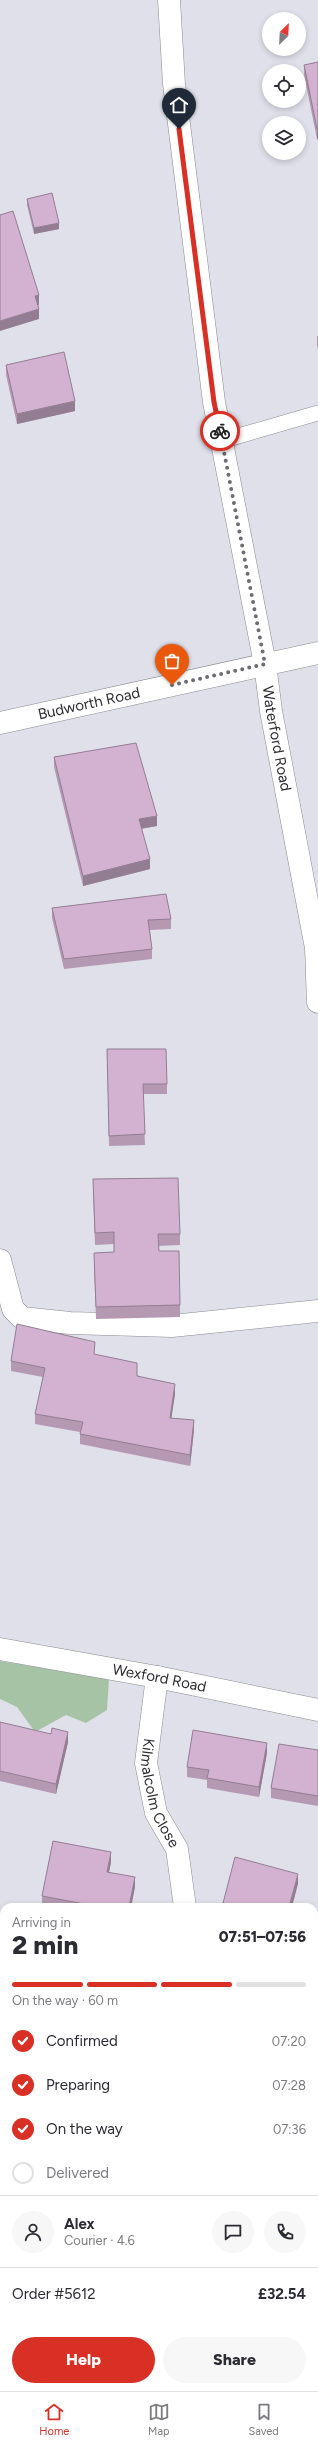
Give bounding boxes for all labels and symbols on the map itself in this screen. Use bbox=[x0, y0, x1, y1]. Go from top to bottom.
north arrow bbox=[262, 12, 306, 56]
pin bbox=[162, 88, 196, 129]
courier bbox=[200, 411, 240, 451]
pin bbox=[155, 644, 189, 685]
street label: Budworth Road bbox=[36, 683, 142, 723]
street label: Waterford Road bbox=[259, 685, 295, 793]
street label: Wexford Road bbox=[111, 1660, 208, 1696]
street label: Kilmalcolm Close bbox=[137, 1737, 183, 1851]

